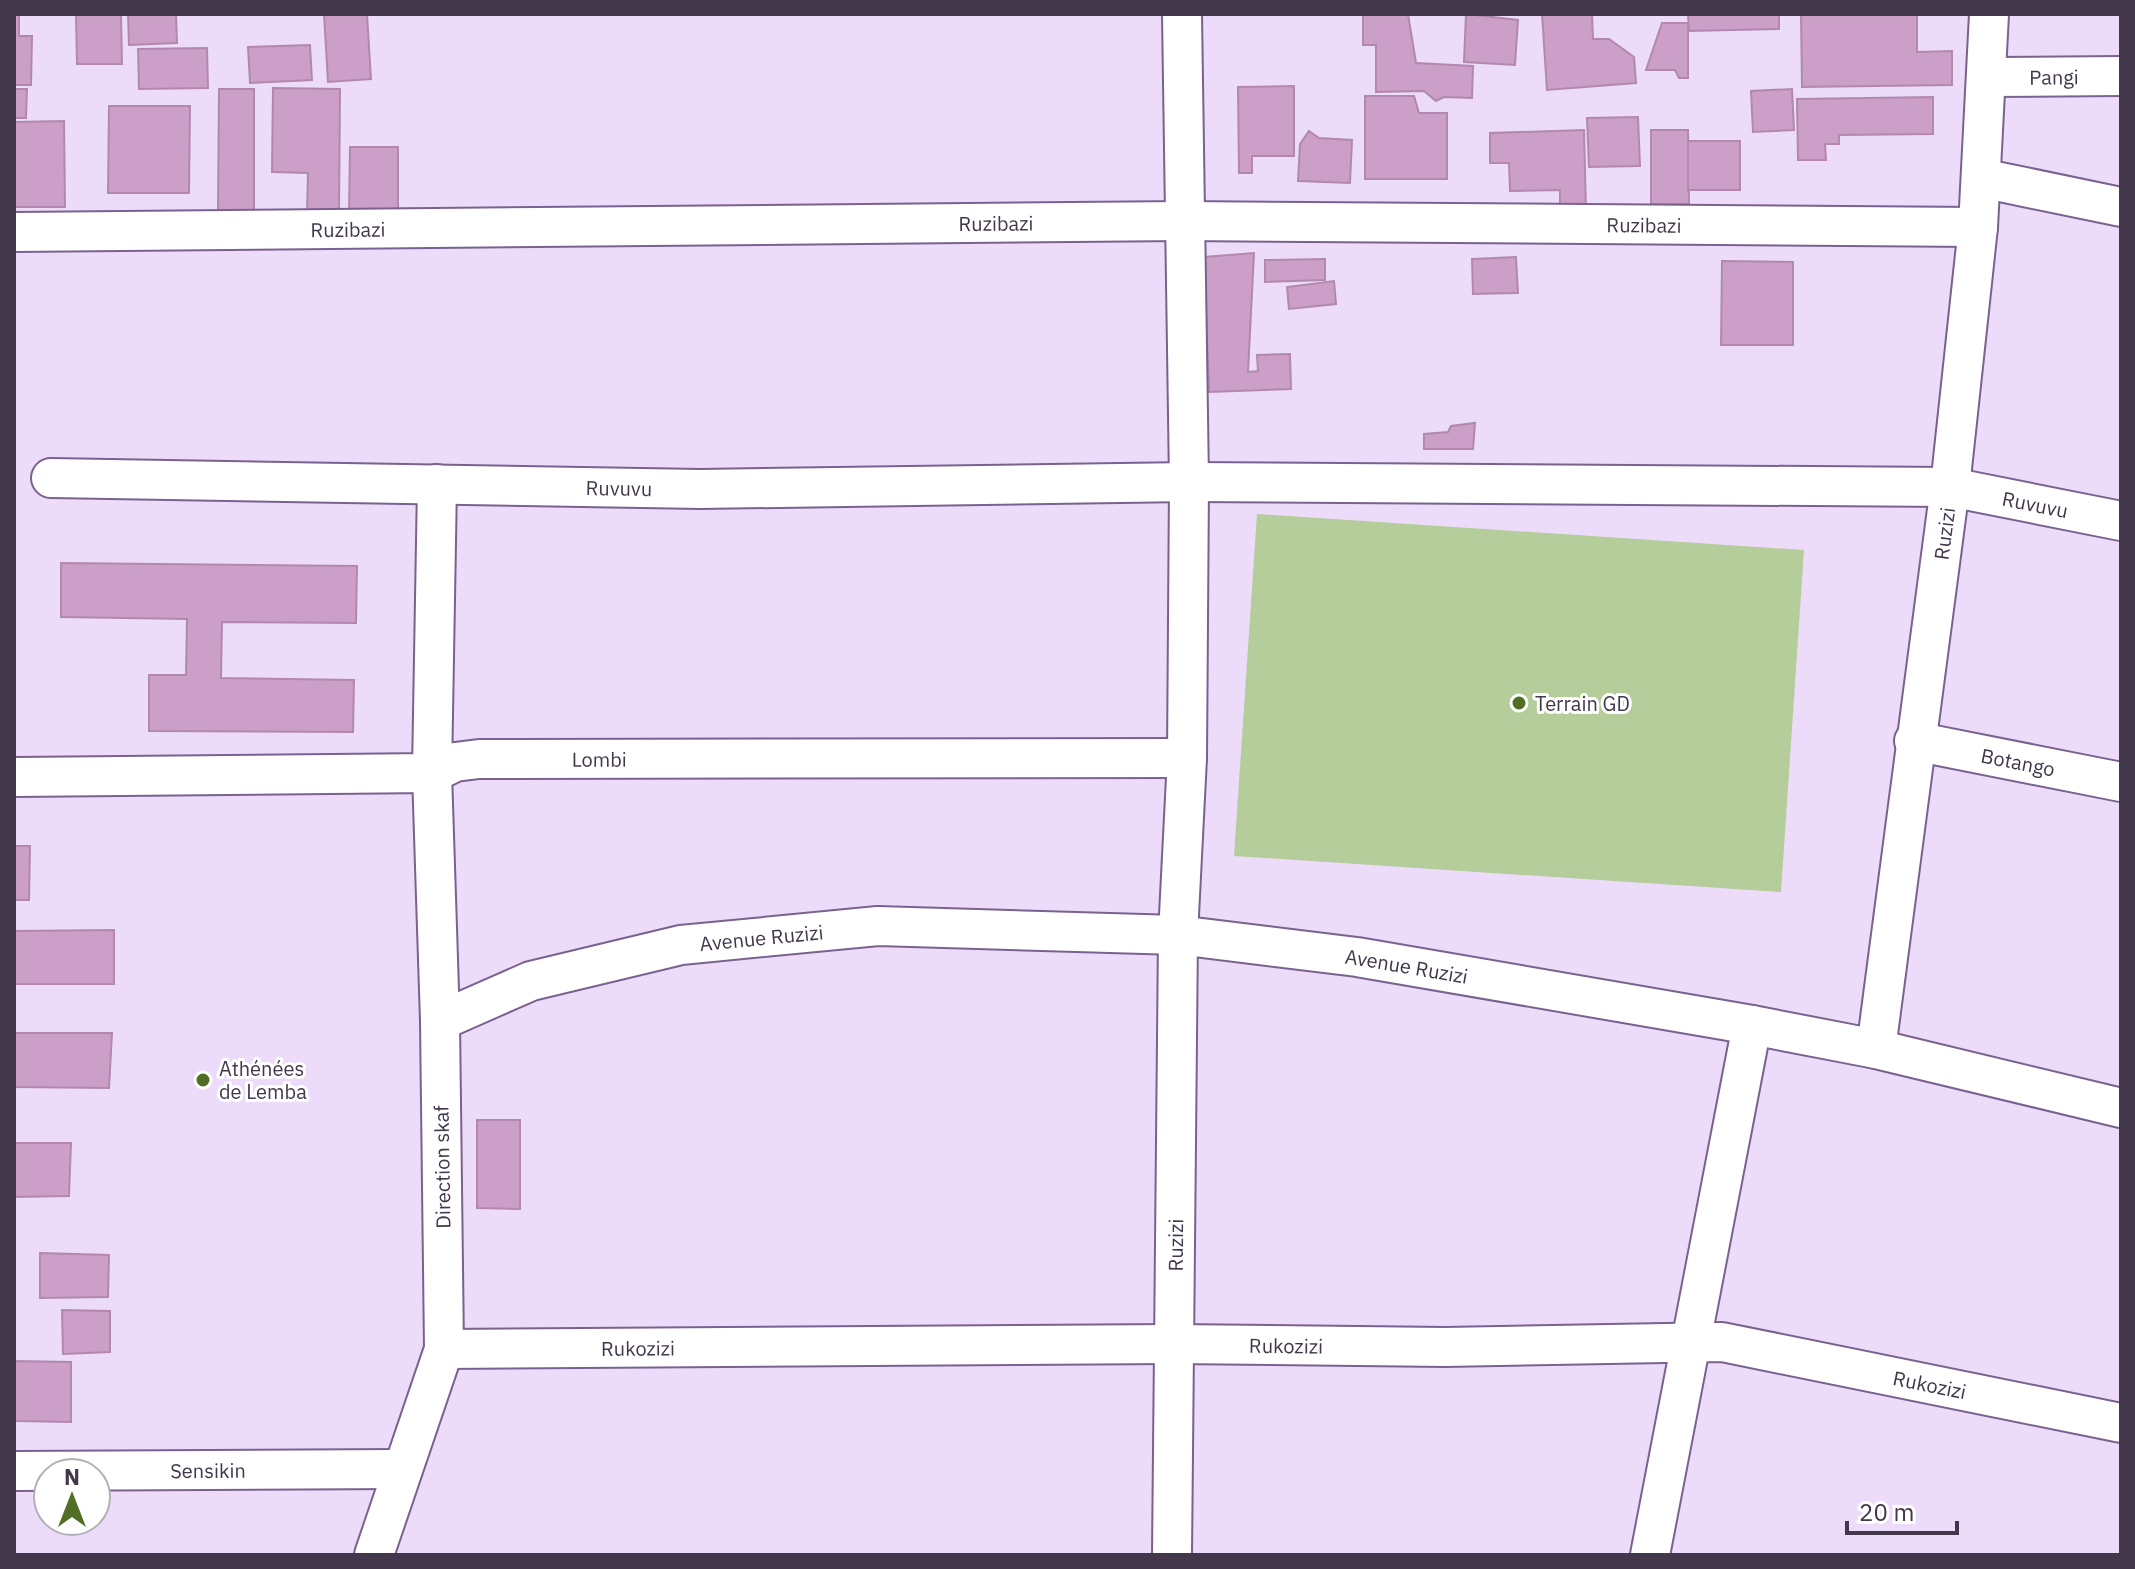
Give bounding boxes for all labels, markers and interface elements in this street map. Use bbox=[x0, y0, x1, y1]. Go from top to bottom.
street label: Pangi bbox=[2029, 63, 2079, 90]
street label: Ruzibazi bbox=[958, 209, 1034, 237]
street label: Ruzibazi bbox=[1606, 211, 1682, 238]
street label: Ruzibazi bbox=[310, 215, 386, 243]
street label: Ruvuvu bbox=[585, 474, 652, 502]
street label: Ruvuvu bbox=[2000, 484, 2070, 524]
street label: Ruzizi bbox=[1927, 506, 1961, 561]
place label: Terrain GD bbox=[1535, 690, 1630, 717]
marker: Terrain GD bbox=[1510, 694, 1528, 712]
street label: Botango bbox=[1979, 741, 2057, 782]
street label: Lombi bbox=[572, 745, 627, 772]
street label: Avenue Ruzizi bbox=[698, 918, 825, 957]
street label: Avenue Ruzizi bbox=[1344, 942, 1470, 989]
place label: Athénées de Lemba bbox=[219, 1055, 307, 1105]
marker: Athénées de Lemba bbox=[194, 1071, 212, 1089]
street label: Direction skaf bbox=[427, 1105, 457, 1229]
street label: Ruzizi bbox=[1161, 1219, 1189, 1272]
street label: Rukozizi bbox=[1249, 1331, 1323, 1359]
street label: Rukozizi bbox=[601, 1334, 675, 1361]
street label: Rukozizi bbox=[1891, 1364, 1969, 1405]
street label: Sensikin bbox=[170, 1456, 246, 1484]
north arrow bbox=[32, 1457, 112, 1537]
text: N bbox=[64, 1462, 80, 1491]
scale bar bbox=[1847, 1485, 1957, 1535]
text: 20 m bbox=[1859, 1496, 1914, 1528]

